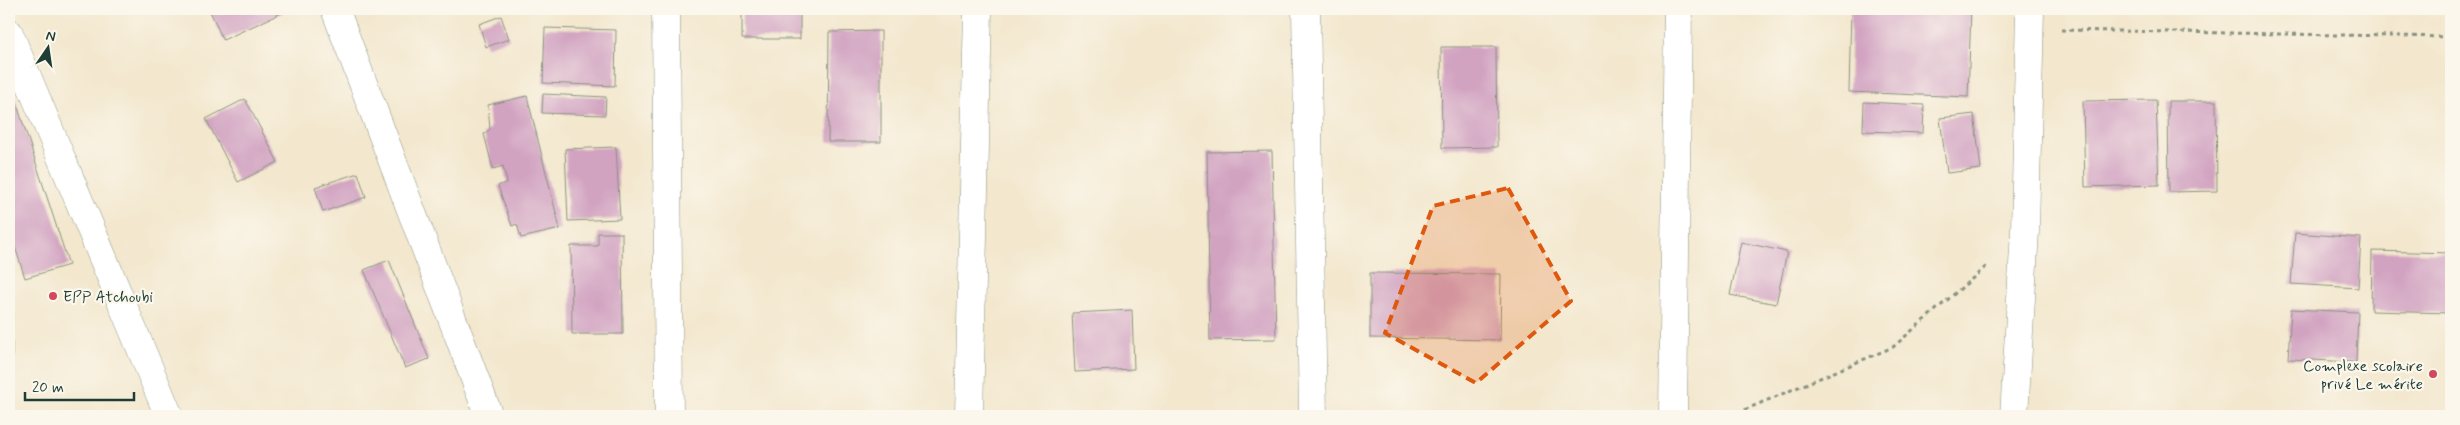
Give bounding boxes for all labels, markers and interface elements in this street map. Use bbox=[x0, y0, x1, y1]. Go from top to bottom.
north arrow bbox=[22, 22, 72, 72]
text: N bbox=[44, 26, 57, 46]
place label: EPP Atchoubi bbox=[63, 287, 153, 308]
marker: EPP Atchoubi bbox=[47, 290, 59, 302]
place label: Complexe scolaire privé Le mérite bbox=[2303, 356, 2423, 395]
marker: Complexe scolaire privé Le mérite bbox=[2427, 368, 2439, 380]
scale bar bbox=[25, 370, 134, 402]
text: 20 m bbox=[32, 378, 64, 398]

